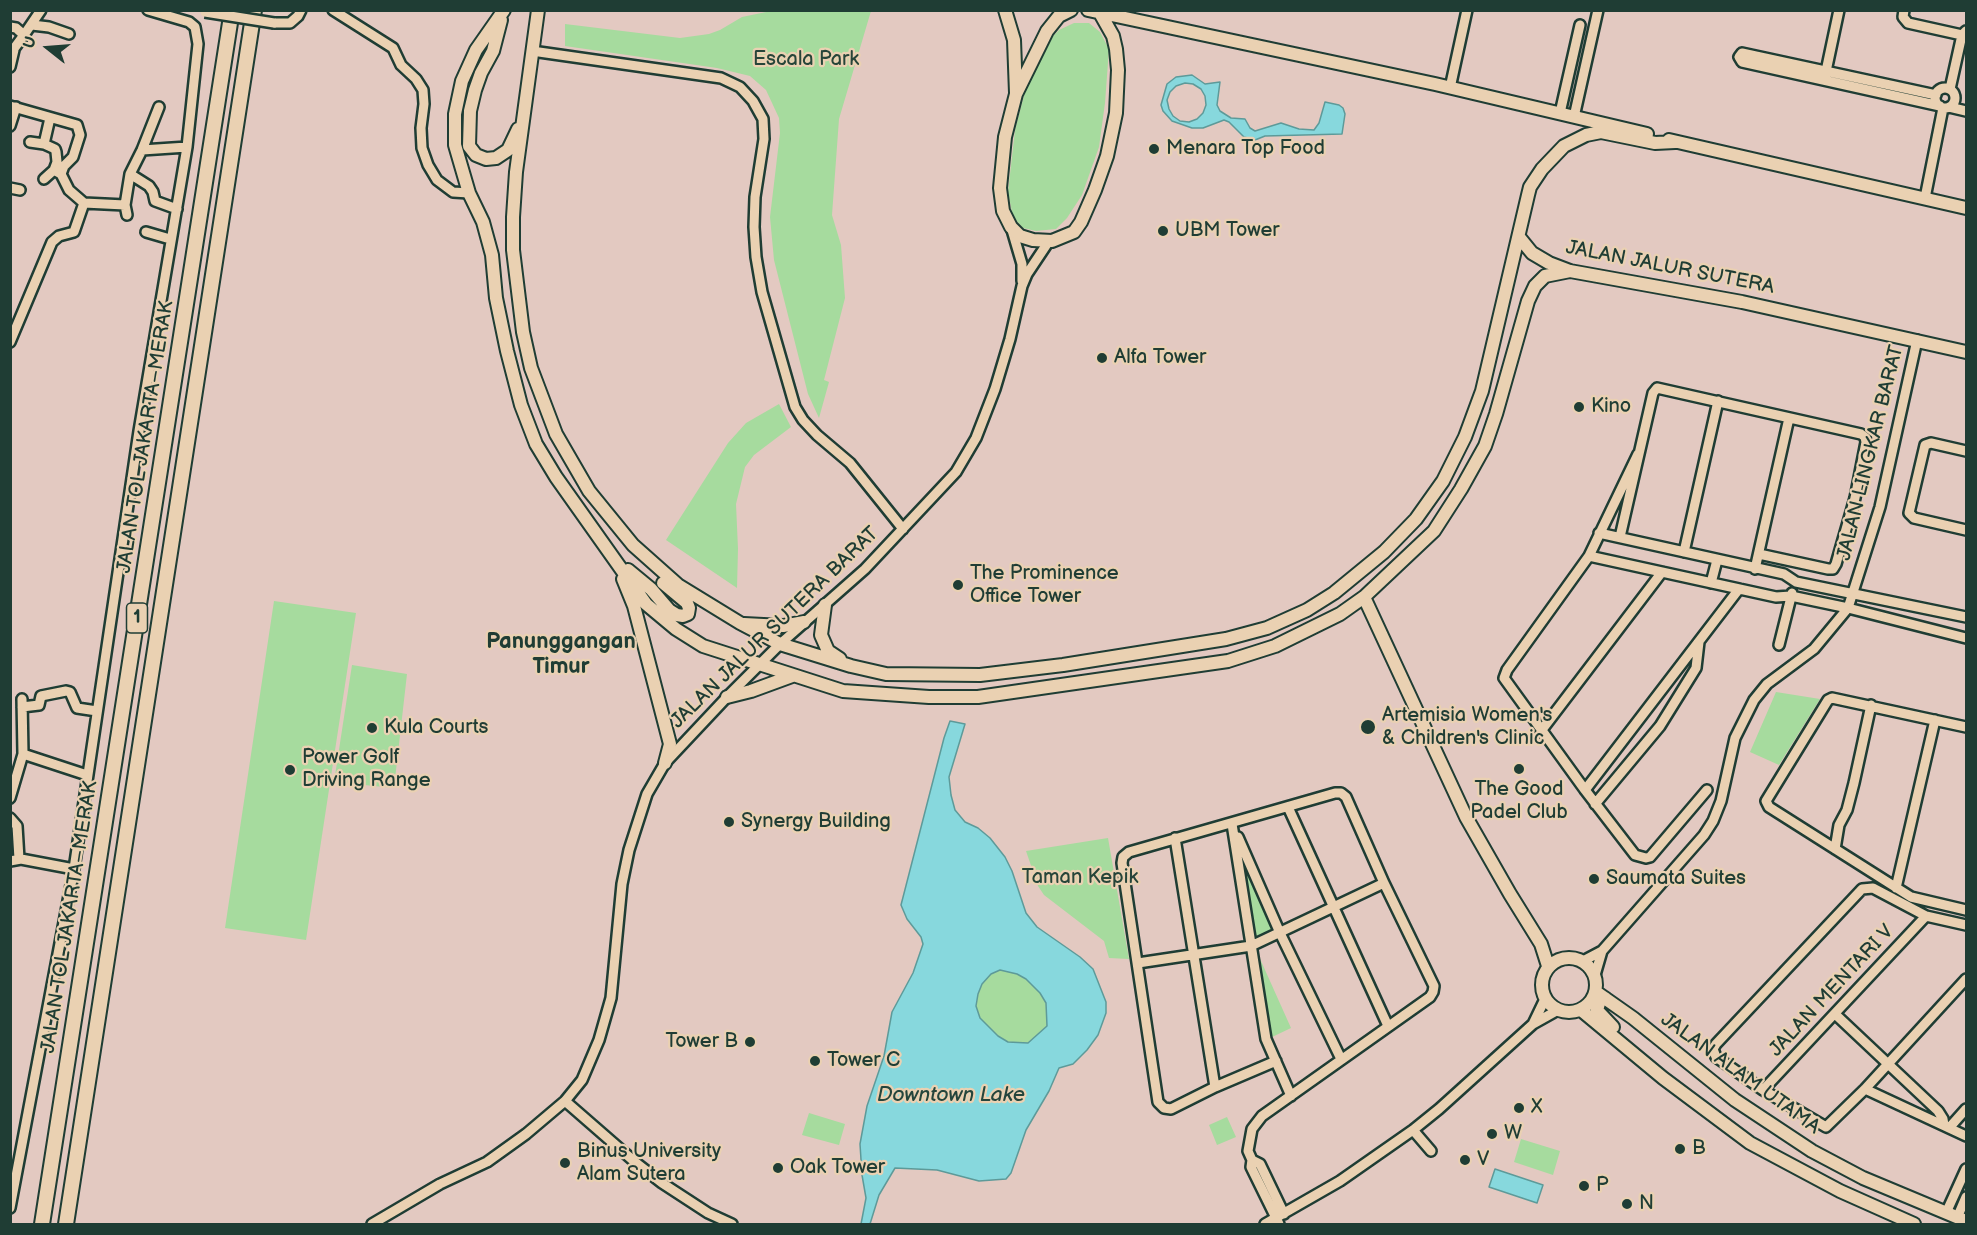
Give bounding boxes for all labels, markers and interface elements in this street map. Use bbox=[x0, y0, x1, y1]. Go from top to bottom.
north arrow bbox=[18, 18, 78, 78]
text: U bbox=[20, 34, 41, 51]
park label: Escala Park bbox=[753, 48, 859, 72]
place label: Menara Top Food bbox=[1166, 137, 1325, 161]
marker: Menara Top Food bbox=[1147, 142, 1161, 156]
place label: UBM Tower bbox=[1175, 219, 1280, 243]
marker: UBM Tower bbox=[1156, 224, 1170, 238]
street label: JALAN JALUR SUTERA bbox=[1564, 236, 1776, 300]
street label: JALAN TOL JAKARTA–MERAK bbox=[113, 299, 179, 575]
street label: JALAN LINGKAR BARAT bbox=[1833, 343, 1909, 563]
place label: Alfa Tower bbox=[1114, 346, 1206, 370]
marker: Alfa Tower bbox=[1095, 351, 1109, 365]
place label: Kino bbox=[1591, 395, 1631, 419]
marker: Kino bbox=[1572, 400, 1586, 414]
street label: JALAN JALUR SUTERA BARAT bbox=[666, 522, 884, 734]
place label: The Prominence Office Tower bbox=[970, 562, 1119, 609]
marker: The Prominence Office Tower bbox=[951, 578, 965, 592]
road number: 1 bbox=[126, 603, 148, 633]
district label: Panunggangan Timur bbox=[486, 629, 636, 680]
place label: Artemisia Women's & Children's Clinic bbox=[1382, 704, 1552, 751]
place label: Kula Courts bbox=[384, 716, 488, 740]
marker: Artemisia Women's & Children's Clinic bbox=[1359, 718, 1377, 736]
marker: Kula Courts bbox=[365, 721, 379, 735]
place label: Power Golf Driving Range bbox=[302, 746, 431, 793]
marker: The Good Padel Club bbox=[1512, 762, 1526, 776]
marker: Power Golf Driving Range bbox=[283, 763, 297, 777]
place label: The Good Padel Club bbox=[1470, 778, 1568, 825]
street label: JALAN TOL JAKARTA–MERAK bbox=[37, 779, 103, 1055]
place label: Synergy Building bbox=[741, 810, 891, 834]
marker: Synergy Building bbox=[722, 815, 736, 829]
park label: Taman Kepik bbox=[1022, 866, 1138, 890]
place label: Saumata Suites bbox=[1606, 867, 1746, 891]
marker: Saumata Suites bbox=[1587, 872, 1601, 886]
street label: JALAN MENTARI V bbox=[1765, 920, 1899, 1062]
street label: JALAN ALAM UTAMA bbox=[1656, 1008, 1824, 1140]
place label: Tower B bbox=[665, 1030, 738, 1054]
marker: Tower B bbox=[743, 1035, 757, 1049]
place label: Tower C bbox=[827, 1049, 900, 1073]
marker: Tower C bbox=[808, 1054, 822, 1068]
water label: Downtown Lake bbox=[877, 1083, 1025, 1109]
place label: X bbox=[1531, 1096, 1542, 1120]
marker: X bbox=[1512, 1101, 1526, 1115]
place label: W bbox=[1504, 1122, 1522, 1146]
marker: W bbox=[1485, 1127, 1499, 1141]
place label: B bbox=[1692, 1137, 1706, 1161]
place label: Binus University Alam Sutera bbox=[577, 1140, 721, 1187]
marker: B bbox=[1673, 1142, 1687, 1156]
place label: V bbox=[1477, 1148, 1489, 1172]
marker: V bbox=[1458, 1153, 1472, 1167]
marker: Binus University Alam Sutera bbox=[558, 1156, 572, 1170]
place label: Oak Tower bbox=[790, 1156, 885, 1180]
marker: Oak Tower bbox=[771, 1161, 785, 1175]
place label: P bbox=[1596, 1174, 1609, 1198]
marker: P bbox=[1577, 1179, 1591, 1193]
place label: N bbox=[1639, 1192, 1654, 1216]
marker: N bbox=[1620, 1197, 1634, 1211]

